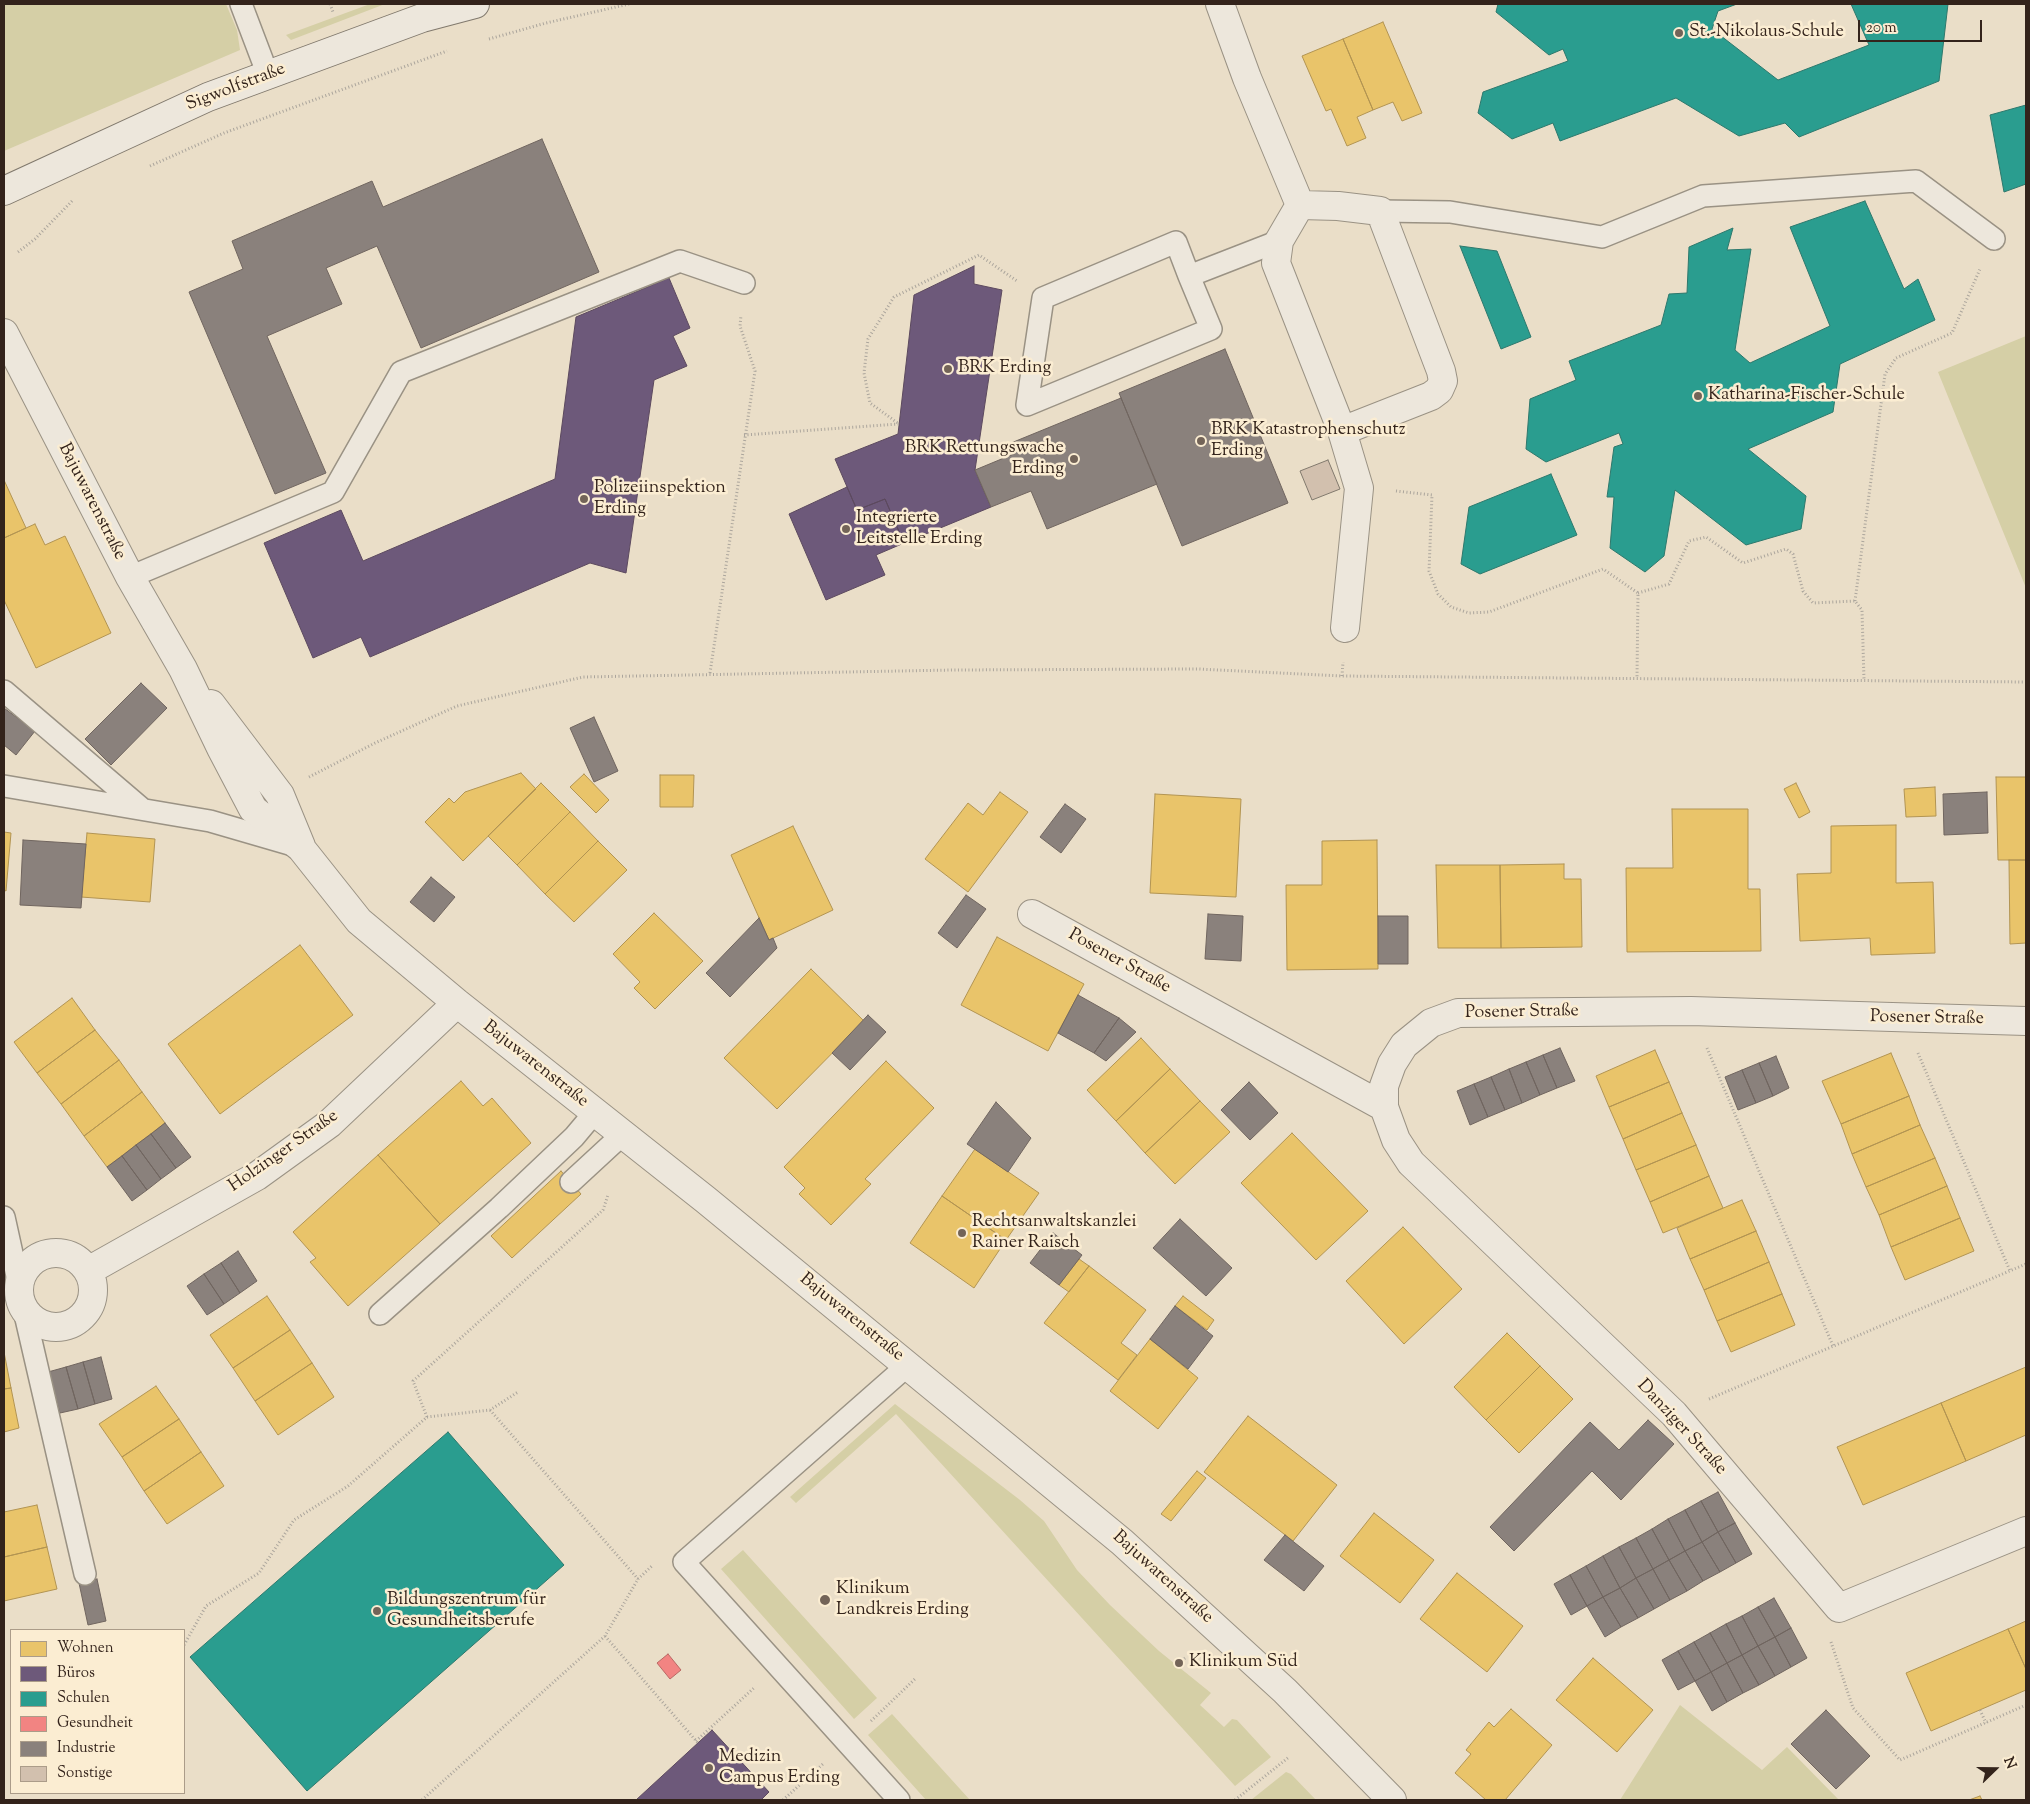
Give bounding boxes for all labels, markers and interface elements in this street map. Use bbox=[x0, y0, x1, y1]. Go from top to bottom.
scale bar bbox=[1860, 10, 1984, 42]
text: 20 m bbox=[1866, 18, 1897, 39]
place label: St.-Nikolaus-Schule bbox=[1689, 22, 1844, 44]
marker: St.-Nikolaus-Schule bbox=[1673, 27, 1685, 39]
street label: Sigwolfstraße bbox=[183, 59, 289, 117]
place label: BRK Erding bbox=[958, 358, 1051, 380]
marker: BRK Erding bbox=[942, 363, 954, 375]
place label: Katharina-Fischer-Schule bbox=[1708, 385, 1905, 407]
marker: Katharina-Fischer-Schule bbox=[1692, 390, 1704, 402]
place label: BRK Katastrophenschutz Erding bbox=[1211, 420, 1406, 462]
marker: BRK Katastrophenschutz Erding bbox=[1195, 435, 1207, 447]
place label: BRK Rettungswache Erding bbox=[905, 438, 1064, 480]
street label: Bajuwarenstraße bbox=[52, 440, 130, 564]
marker: BRK Rettungswache Erding bbox=[1068, 453, 1080, 465]
place label: Polizeiinspektion Erding bbox=[594, 478, 726, 520]
marker: Polizeiinspektion Erding bbox=[578, 493, 590, 505]
place label: Integrierte Leitstelle Erding bbox=[856, 508, 982, 550]
marker: Integrierte Leitstelle Erding bbox=[840, 523, 852, 535]
street label: Posener Straße bbox=[1064, 925, 1174, 999]
street label: Posener Straße bbox=[1465, 1001, 1579, 1025]
street label: Posener Straße bbox=[1870, 1007, 1984, 1031]
street label: Bajuwarenstraße bbox=[478, 1017, 592, 1113]
street label: Holzinger Straße bbox=[225, 1106, 343, 1198]
place label: Rechtsanwaltskanzlei Rainer Raisch bbox=[972, 1212, 1137, 1254]
marker: Rechtsanwaltskanzlei Rainer Raisch bbox=[956, 1227, 968, 1239]
street label: Bajuwarenstraße bbox=[794, 1269, 908, 1367]
street label: Danziger Straße bbox=[1631, 1376, 1731, 1480]
street label: Bajuwarenstraße bbox=[1107, 1527, 1217, 1629]
place label: Klinikum Landkreis Erding bbox=[836, 1579, 969, 1622]
place label: Bildungszentrum für Gesundheitsberufe bbox=[387, 1590, 546, 1632]
marker: Klinikum Landkreis Erding bbox=[818, 1593, 832, 1607]
marker: Bildungszentrum für Gesundheitsberufe bbox=[371, 1605, 383, 1617]
legend bbox=[10, 1629, 185, 1794]
text: Wohnen bbox=[57, 1638, 114, 1659]
place label: Klinikum Süd bbox=[1189, 1652, 1298, 1674]
marker: Klinikum Süd bbox=[1173, 1657, 1185, 1669]
text: Büros bbox=[57, 1663, 95, 1684]
text: Schulen bbox=[57, 1688, 110, 1709]
text: Gesundheit bbox=[57, 1713, 133, 1734]
text: Industrie bbox=[57, 1738, 115, 1759]
north arrow bbox=[1970, 1744, 2020, 1794]
place label: Medizin Campus Erding bbox=[719, 1747, 840, 1790]
text: N bbox=[1998, 1754, 2020, 1772]
marker: Medizin Campus Erding bbox=[703, 1762, 715, 1774]
text: Sonstige bbox=[57, 1763, 112, 1784]

